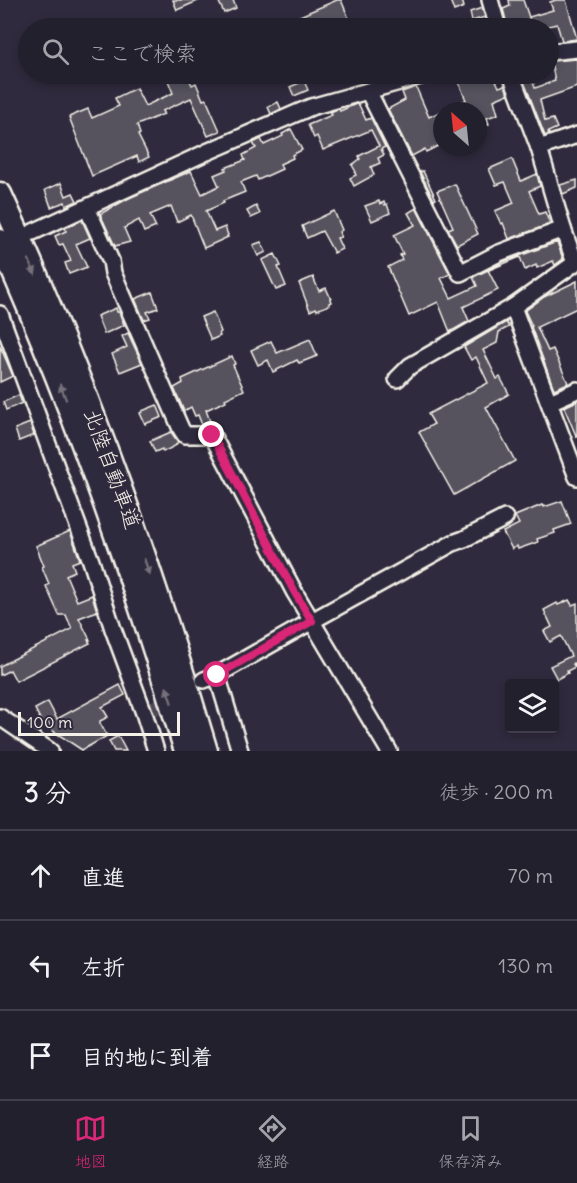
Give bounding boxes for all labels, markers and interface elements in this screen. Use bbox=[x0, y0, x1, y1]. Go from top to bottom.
search box bbox=[18, 18, 559, 84]
icon: search bbox=[39, 35, 72, 68]
text: ここで検索 bbox=[87, 39, 197, 67]
north arrow bbox=[433, 102, 487, 156]
one-way arrow bbox=[27, 259, 37, 277]
one-way arrow bbox=[58, 383, 68, 401]
street label: 北陸自動車道 bbox=[78, 405, 147, 533]
route end bbox=[198, 421, 224, 447]
one-way arrow bbox=[143, 558, 153, 576]
route start bbox=[203, 661, 229, 687]
map controls bbox=[505, 679, 559, 733]
button: layers bbox=[505, 679, 559, 733]
one-way arrow bbox=[164, 686, 174, 704]
scale bar bbox=[18, 709, 180, 736]
text: 100 m bbox=[27, 712, 72, 732]
text: 3 分 bbox=[24, 776, 71, 809]
text: 徒歩 · 200 m bbox=[439, 779, 553, 804]
icon: ahead bbox=[24, 859, 57, 892]
text: 直進 bbox=[81, 863, 125, 891]
text: 70 m bbox=[508, 863, 553, 888]
icon: left bbox=[24, 949, 57, 982]
text: 左折 bbox=[81, 953, 125, 981]
text: 130 m bbox=[498, 953, 553, 978]
icon: arrive bbox=[24, 1039, 57, 1072]
text: 目的地に到着 bbox=[81, 1043, 213, 1071]
tab: 地図 bbox=[74, 1112, 107, 1172]
tab: 経路 bbox=[256, 1112, 289, 1172]
tab: 保存済み bbox=[438, 1112, 502, 1172]

